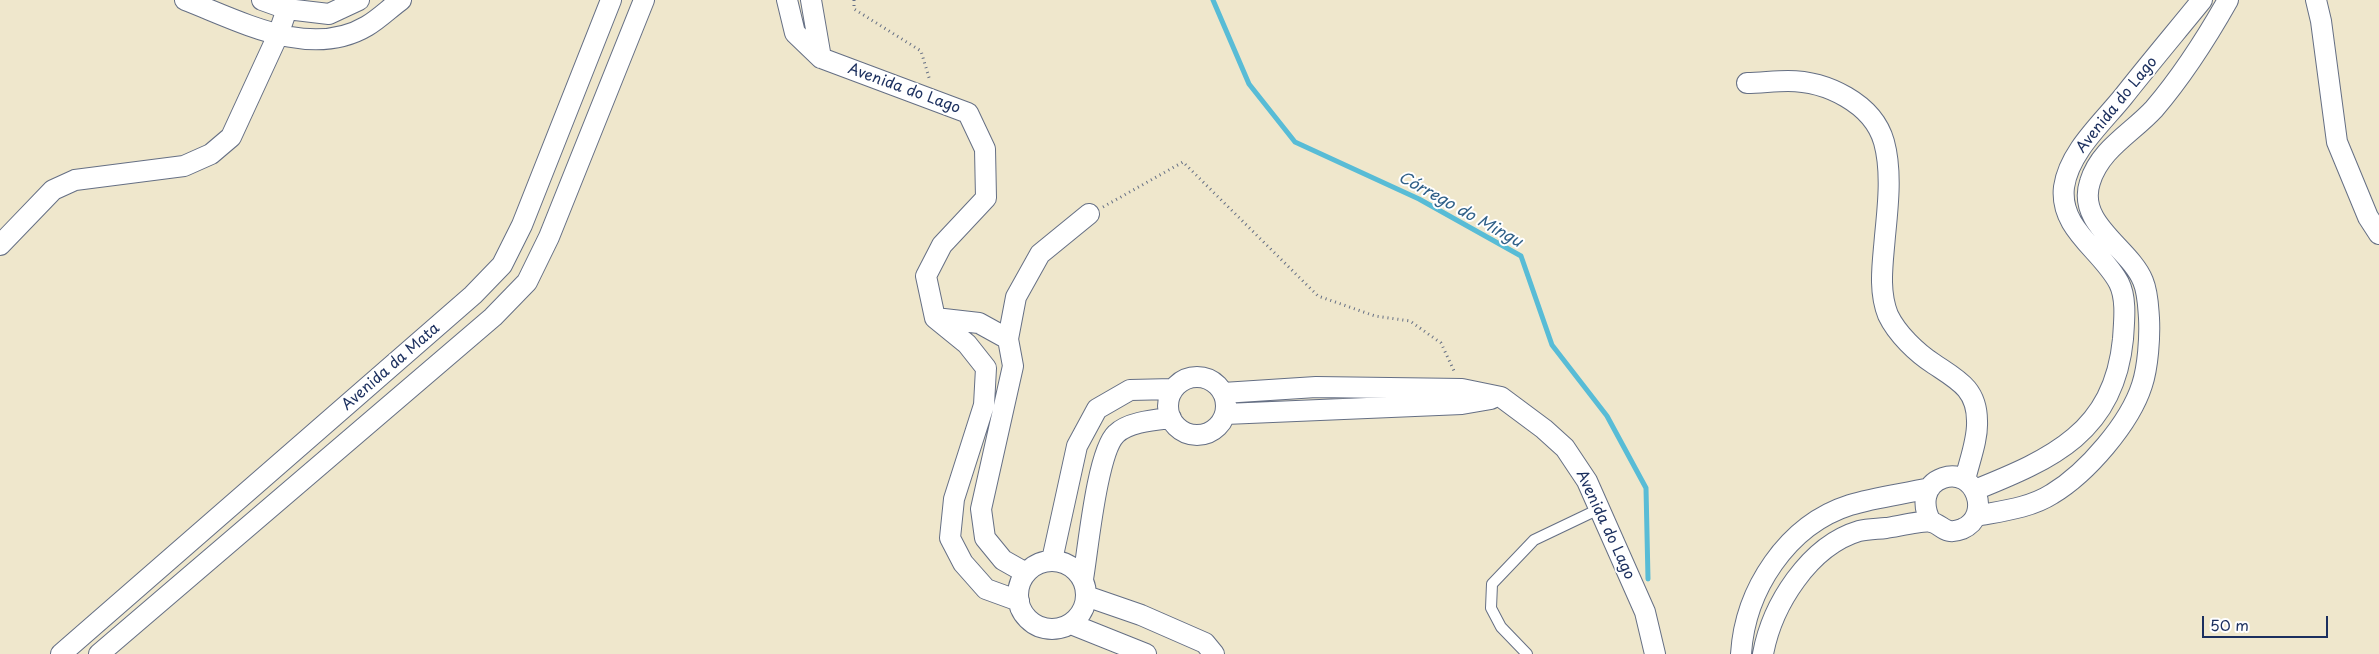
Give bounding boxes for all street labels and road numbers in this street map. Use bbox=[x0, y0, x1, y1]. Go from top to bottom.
street label: Avenida do Lago bbox=[2073, 53, 2161, 157]
street label: Avenida do Lago bbox=[845, 60, 963, 118]
street label: Avenida da Mata bbox=[338, 320, 444, 414]
street label: Avenida do Lago bbox=[1572, 468, 1638, 582]

